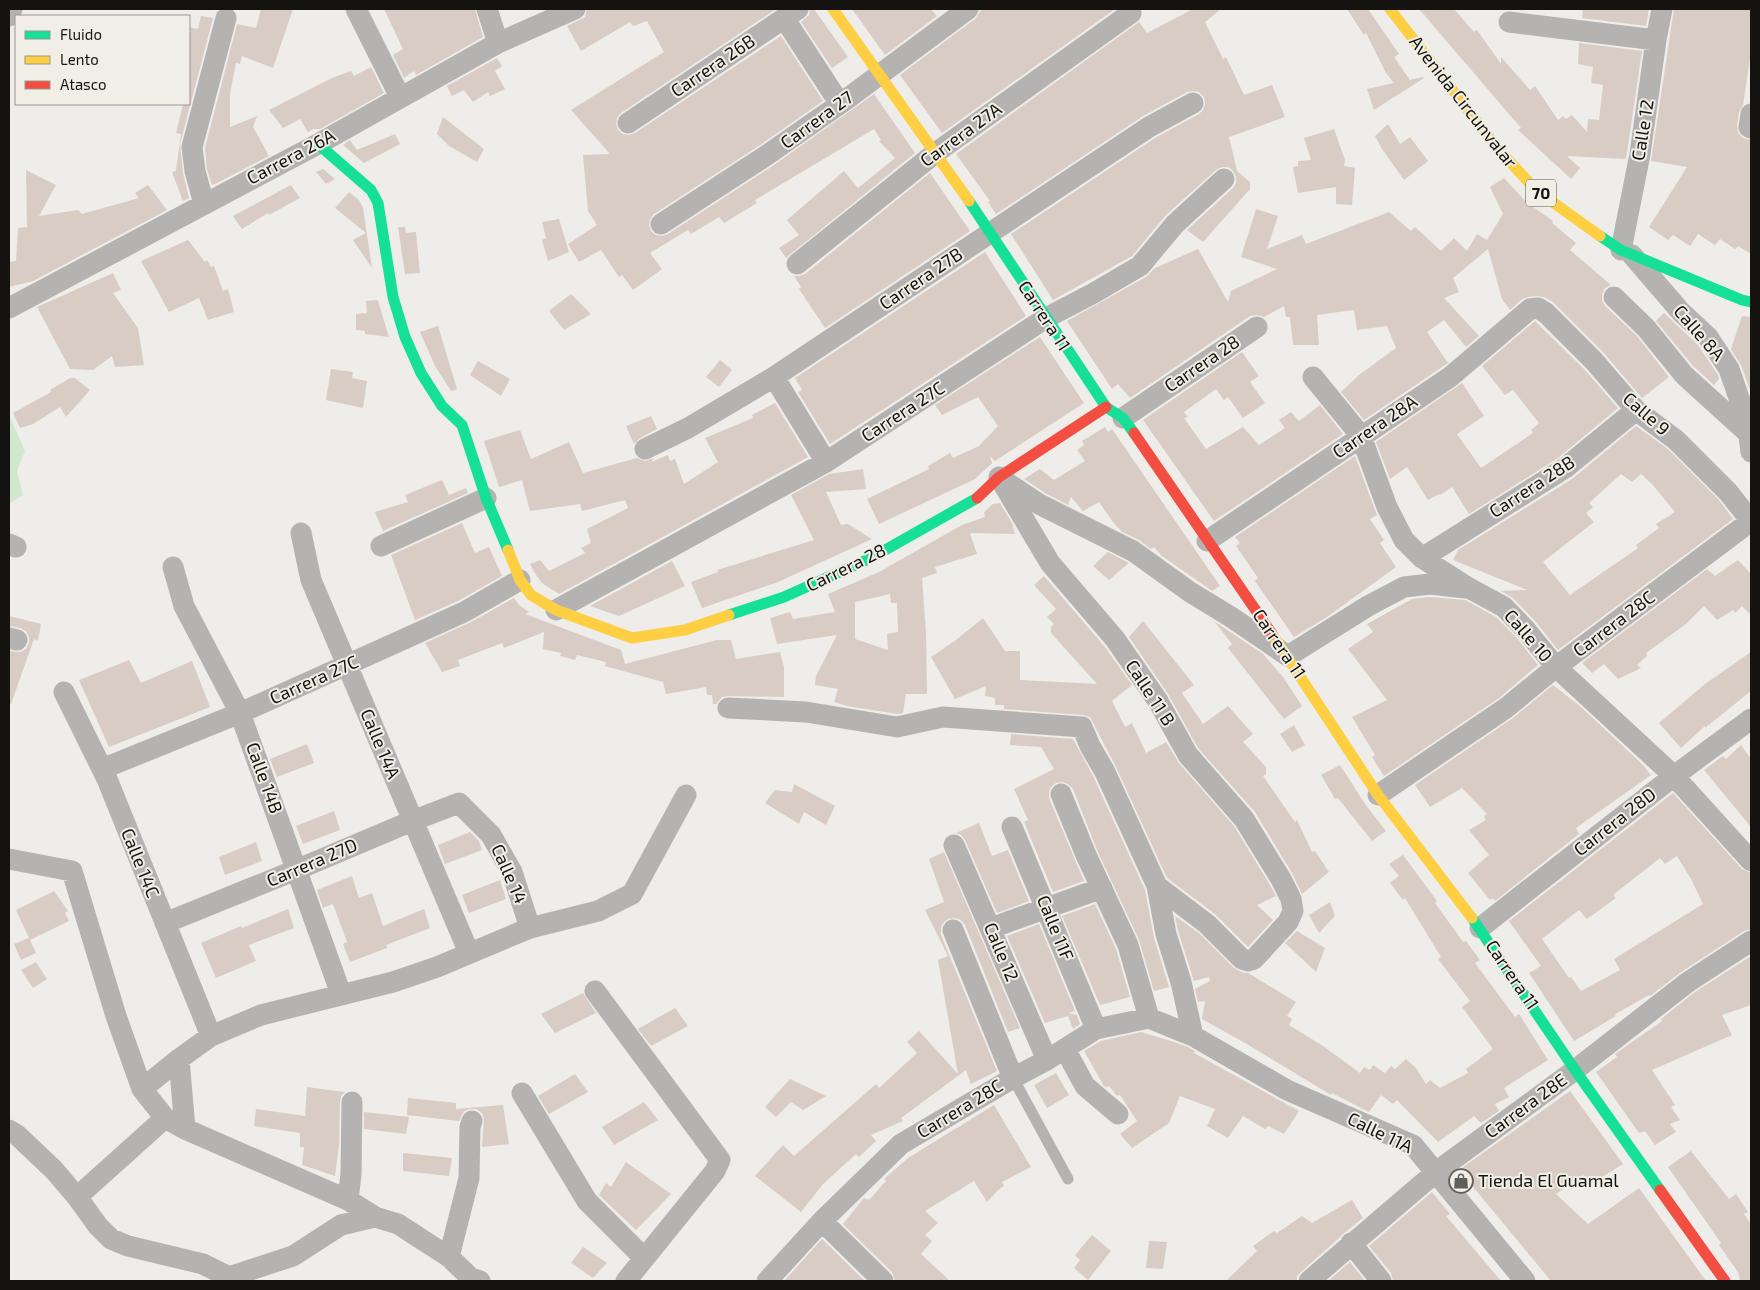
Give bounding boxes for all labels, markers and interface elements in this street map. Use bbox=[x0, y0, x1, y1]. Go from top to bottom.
legend bbox=[15, 15, 190, 105]
text: Fluido bbox=[60, 25, 102, 43]
street label: Carrera 26B bbox=[666, 29, 759, 101]
street label: Avenida Circunvalar bbox=[1405, 31, 1522, 172]
text: Lento bbox=[60, 50, 99, 68]
text: Atasco bbox=[60, 75, 106, 93]
street label: Carrera 27 bbox=[776, 85, 857, 153]
street label: Carrera 27A bbox=[915, 97, 1006, 171]
street label: Calle 12 bbox=[1626, 98, 1658, 162]
street label: Carrera 26A bbox=[243, 123, 339, 189]
road number: 70 bbox=[1526, 180, 1556, 207]
street label: Carrera 27B bbox=[875, 242, 966, 314]
street label: Carrera 11 bbox=[1014, 276, 1076, 355]
street label: Calle 8A bbox=[1670, 300, 1730, 365]
street label: Carrera 28 bbox=[1160, 330, 1243, 396]
street label: Carrera 27C bbox=[857, 376, 948, 446]
street label: Calle 9 bbox=[1619, 387, 1675, 440]
street label: Carrera 28A bbox=[1328, 389, 1422, 463]
street label: Carrera 28B bbox=[1485, 450, 1578, 522]
street label: Carrera 28 bbox=[802, 538, 889, 596]
street label: Carrera 28C bbox=[1568, 585, 1659, 661]
street label: Carrera 11 bbox=[1248, 604, 1311, 683]
street label: Calle 10 bbox=[1500, 605, 1558, 666]
street label: Carrera 27C bbox=[266, 650, 361, 708]
street label: Calle 11 B bbox=[1121, 655, 1180, 729]
street label: Calle 14A bbox=[356, 705, 406, 783]
street label: Calle 14B bbox=[242, 739, 288, 816]
street label: Carrera 28D bbox=[1569, 782, 1660, 860]
street label: Calle 14C bbox=[117, 825, 165, 901]
street label: Carrera 27D bbox=[263, 833, 360, 891]
street label: Calle 14 bbox=[487, 840, 533, 907]
street label: Calle 11F bbox=[1033, 892, 1079, 964]
street label: Calle 12 bbox=[980, 919, 1024, 984]
street label: Carrera 11 bbox=[1481, 935, 1544, 1014]
street label: Carrera 28E bbox=[1480, 1068, 1571, 1142]
street label: Carrera 28C bbox=[912, 1074, 1006, 1142]
street label: Calle 11A bbox=[1344, 1107, 1417, 1158]
shop icon: Tienda El Guamal bbox=[1448, 1168, 1474, 1194]
place label: Tienda El Guamal bbox=[1478, 1169, 1619, 1191]

